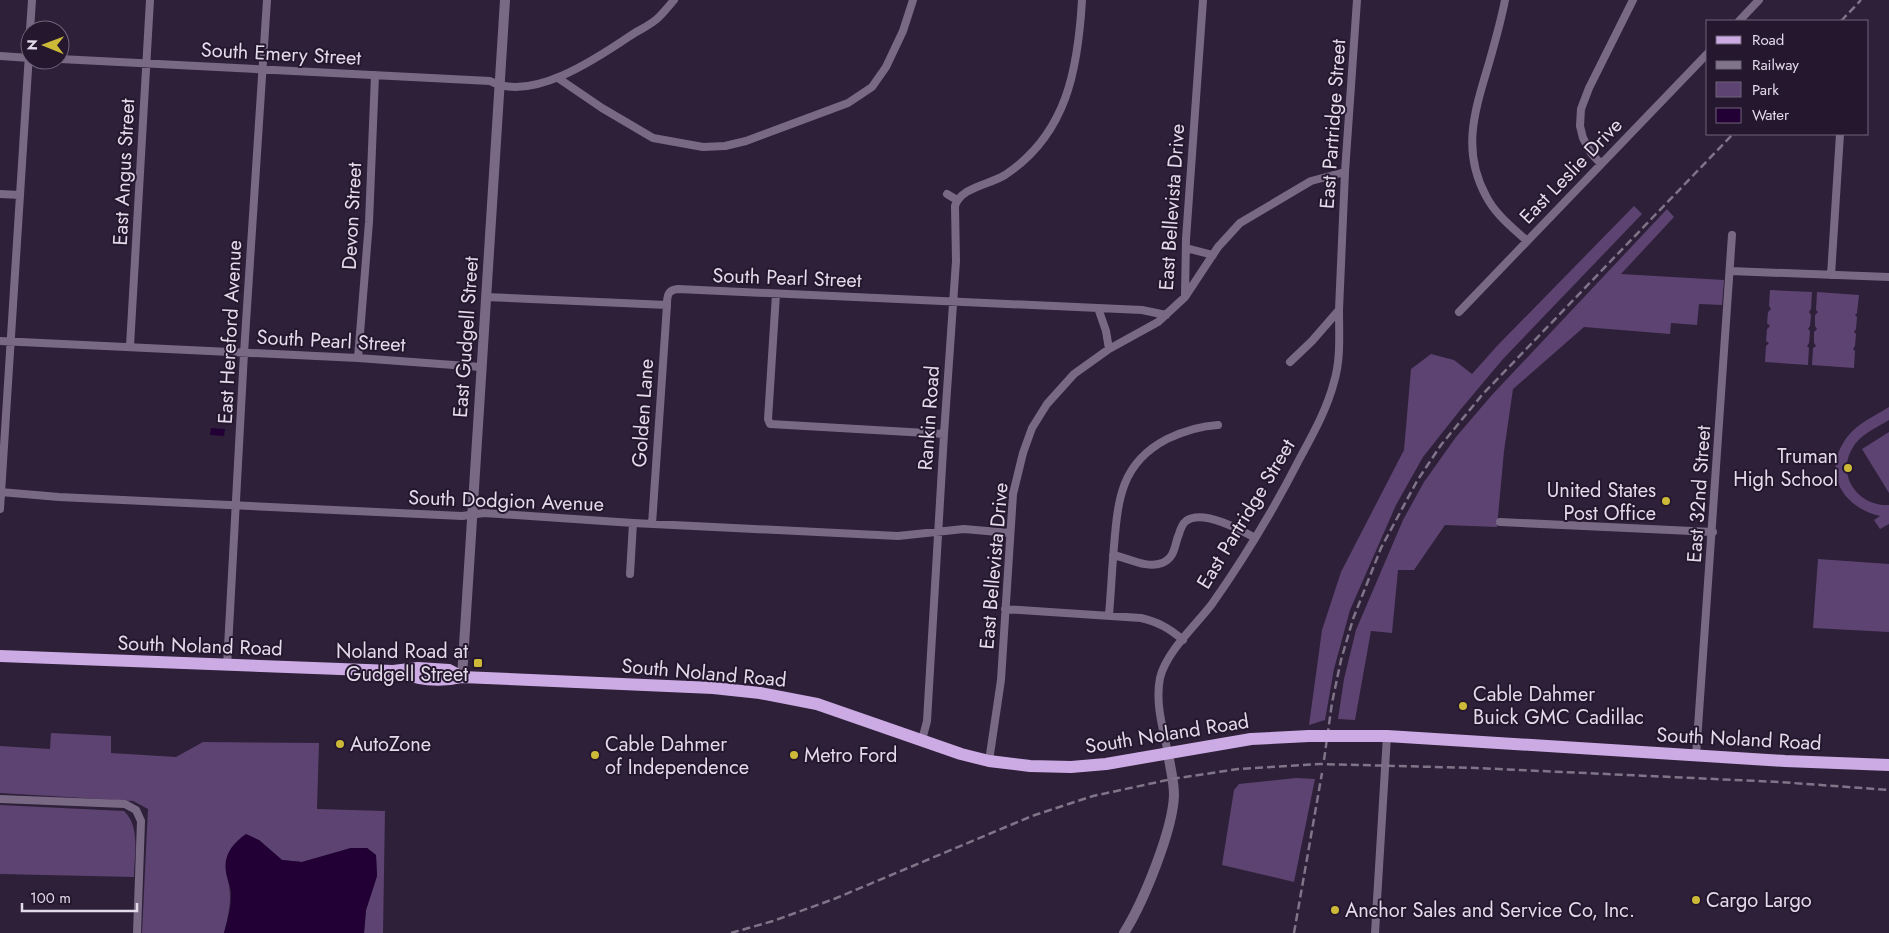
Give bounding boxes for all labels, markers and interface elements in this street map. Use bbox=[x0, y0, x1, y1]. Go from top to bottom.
north arrow bbox=[20, 20, 70, 70]
legend bbox=[1706, 20, 1869, 135]
text: Road bbox=[1752, 29, 1784, 51]
street label: South Emery Street bbox=[200, 35, 362, 73]
street label: East Partridge Street bbox=[1313, 38, 1353, 210]
text: N bbox=[22, 39, 42, 51]
text: Railway bbox=[1752, 54, 1799, 76]
text: Park bbox=[1752, 79, 1779, 101]
street label: East Angus Street bbox=[106, 98, 142, 246]
text: Water bbox=[1752, 104, 1790, 126]
street label: East Leslie Drive bbox=[1513, 112, 1629, 230]
street label: East Bellevista Drive bbox=[1152, 123, 1192, 291]
street label: Devon Street bbox=[335, 161, 369, 270]
street label: East Hereford Avenue bbox=[211, 239, 249, 425]
street label: East Gudgell Street bbox=[446, 255, 486, 419]
street label: South Pearl Street bbox=[712, 261, 862, 295]
street label: South Pearl Street bbox=[256, 323, 406, 359]
street label: Golden Lane bbox=[625, 358, 661, 468]
street label: Rankin Road bbox=[911, 365, 947, 471]
street label: East 32nd Street bbox=[1680, 424, 1718, 564]
street label: East Partridge Street bbox=[1190, 434, 1302, 594]
place label: Truman High School bbox=[1733, 442, 1838, 494]
marker: Truman High School bbox=[1842, 462, 1854, 474]
place label: United States Post Office bbox=[1547, 476, 1656, 528]
street label: East Bellevista Drive bbox=[972, 482, 1016, 650]
street label: South Dodgion Avenue bbox=[408, 483, 604, 519]
marker: United States Post Office bbox=[1660, 495, 1672, 507]
street label: South Noland Road bbox=[117, 629, 283, 663]
place label: Noland Road at Gudgell Street bbox=[336, 637, 468, 689]
street label: South Noland Road bbox=[620, 651, 788, 695]
marker: Noland Road at Gudgell Street bbox=[472, 657, 484, 669]
place label: Cable Dahmer Buick GMC Cadillac bbox=[1473, 680, 1644, 732]
marker: Cable Dahmer Buick GMC Cadillac bbox=[1457, 700, 1469, 712]
street label: South Noland Road bbox=[1083, 707, 1251, 761]
street label: South Noland Road bbox=[1656, 720, 1822, 758]
place label: AutoZone bbox=[350, 730, 431, 759]
place label: Cable Dahmer of Independence bbox=[605, 730, 749, 782]
marker: AutoZone bbox=[334, 738, 346, 750]
place label: Metro Ford bbox=[804, 741, 897, 770]
marker: Cable Dahmer of Independence bbox=[589, 749, 601, 761]
marker: Metro Ford bbox=[788, 749, 800, 761]
scale bar bbox=[22, 880, 138, 912]
place label: Cargo Largo bbox=[1706, 886, 1812, 915]
text: 100 m bbox=[30, 887, 71, 909]
marker: Cargo Largo bbox=[1690, 894, 1702, 906]
place label: Anchor Sales and Service Co, Inc. bbox=[1345, 896, 1635, 925]
marker: Anchor Sales and Service Co, Inc. bbox=[1329, 904, 1341, 916]

